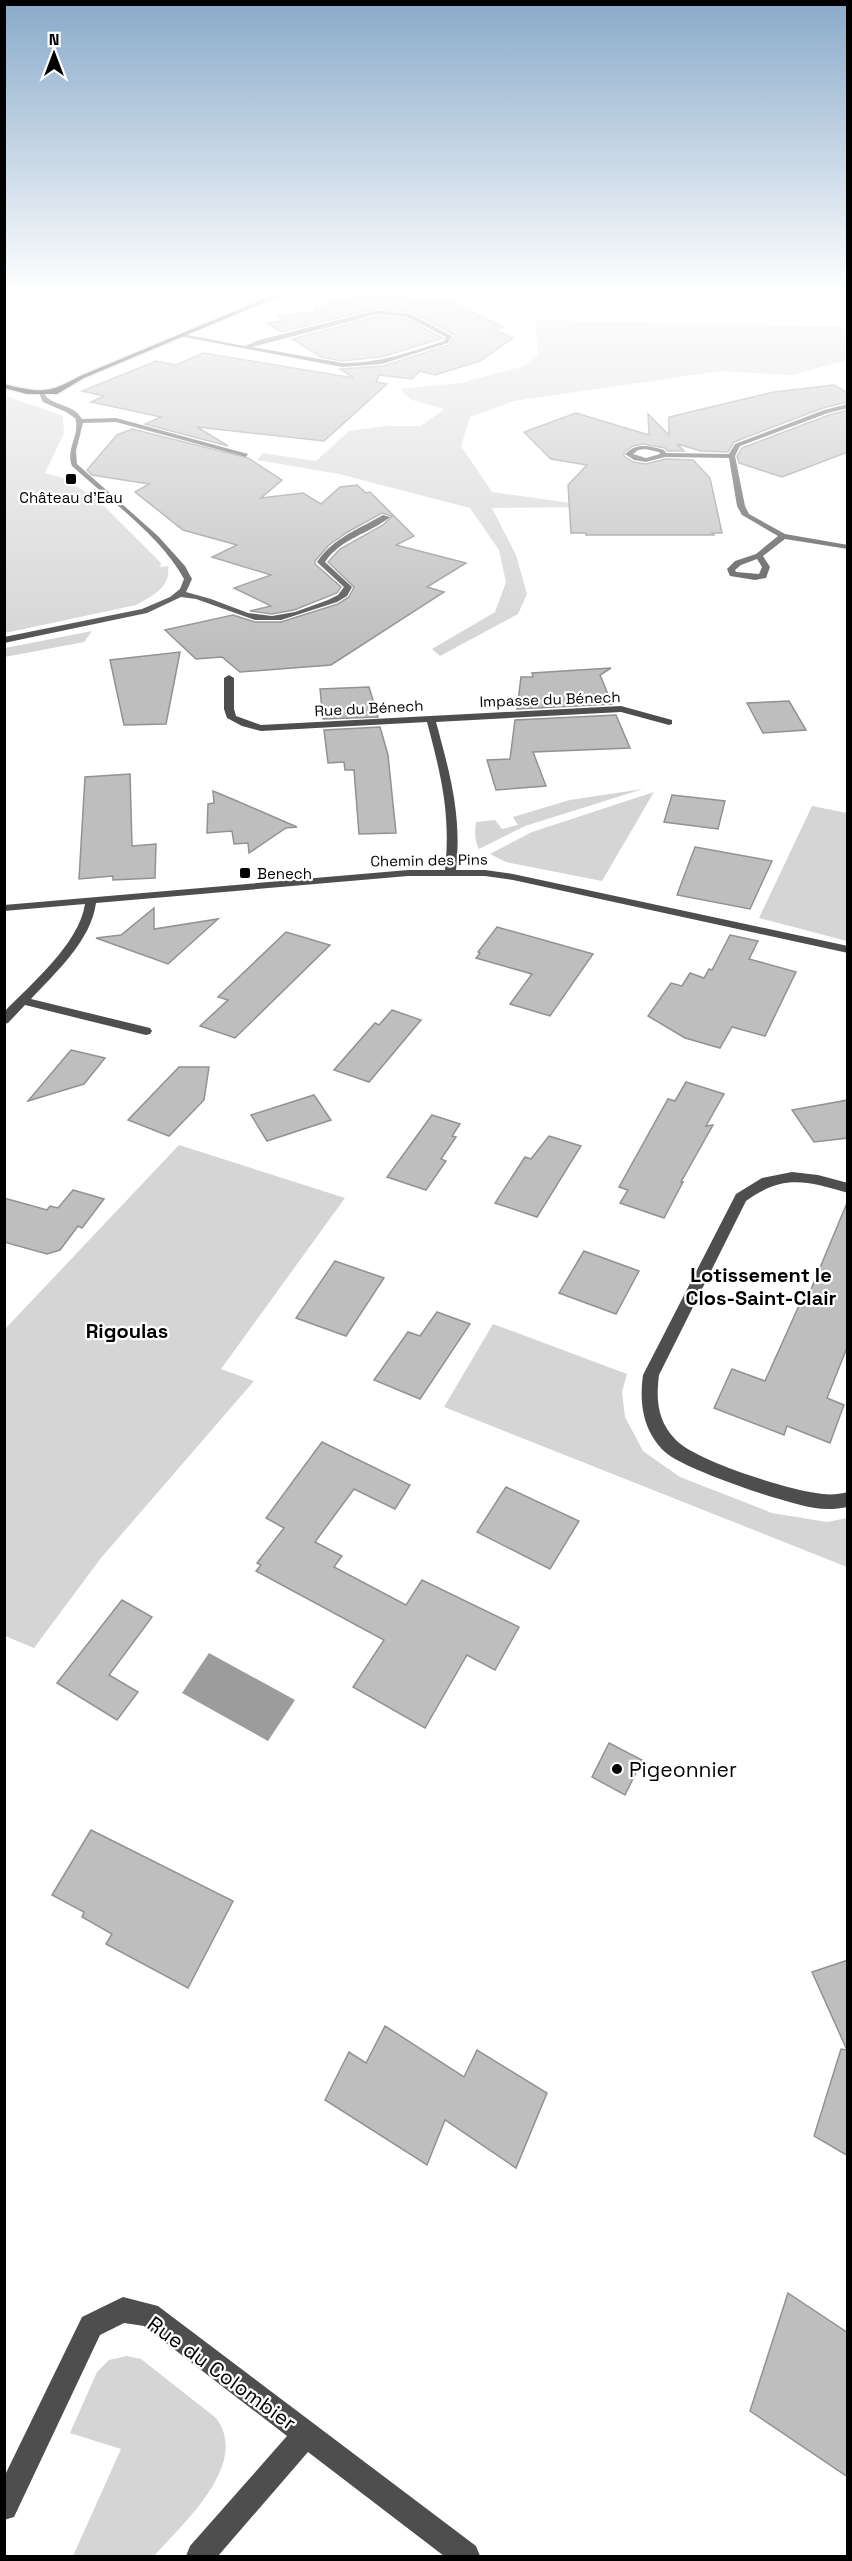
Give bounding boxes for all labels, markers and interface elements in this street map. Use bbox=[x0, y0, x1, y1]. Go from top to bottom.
north arrow bbox=[24, 24, 84, 84]
text: N bbox=[49, 29, 59, 50]
marker: Château d'Eau bbox=[64, 472, 78, 486]
place label: Château d'Eau bbox=[19, 488, 123, 507]
street label: Impasse du Bénech bbox=[479, 687, 621, 711]
street label: Rue du Bénech bbox=[314, 696, 424, 720]
street label: Chemin des Pins bbox=[370, 849, 488, 871]
place label: Benech bbox=[257, 864, 312, 883]
marker: Benech bbox=[238, 866, 252, 880]
district label: Lotissement le Clos-Saint-Clair bbox=[686, 1262, 837, 1311]
district label: Rigoulas bbox=[86, 1318, 168, 1344]
place label: Pigeonnier bbox=[629, 1756, 737, 1783]
marker: Pigeonnier bbox=[610, 1762, 624, 1776]
street label: Rue du Colombier bbox=[142, 2310, 302, 2436]

